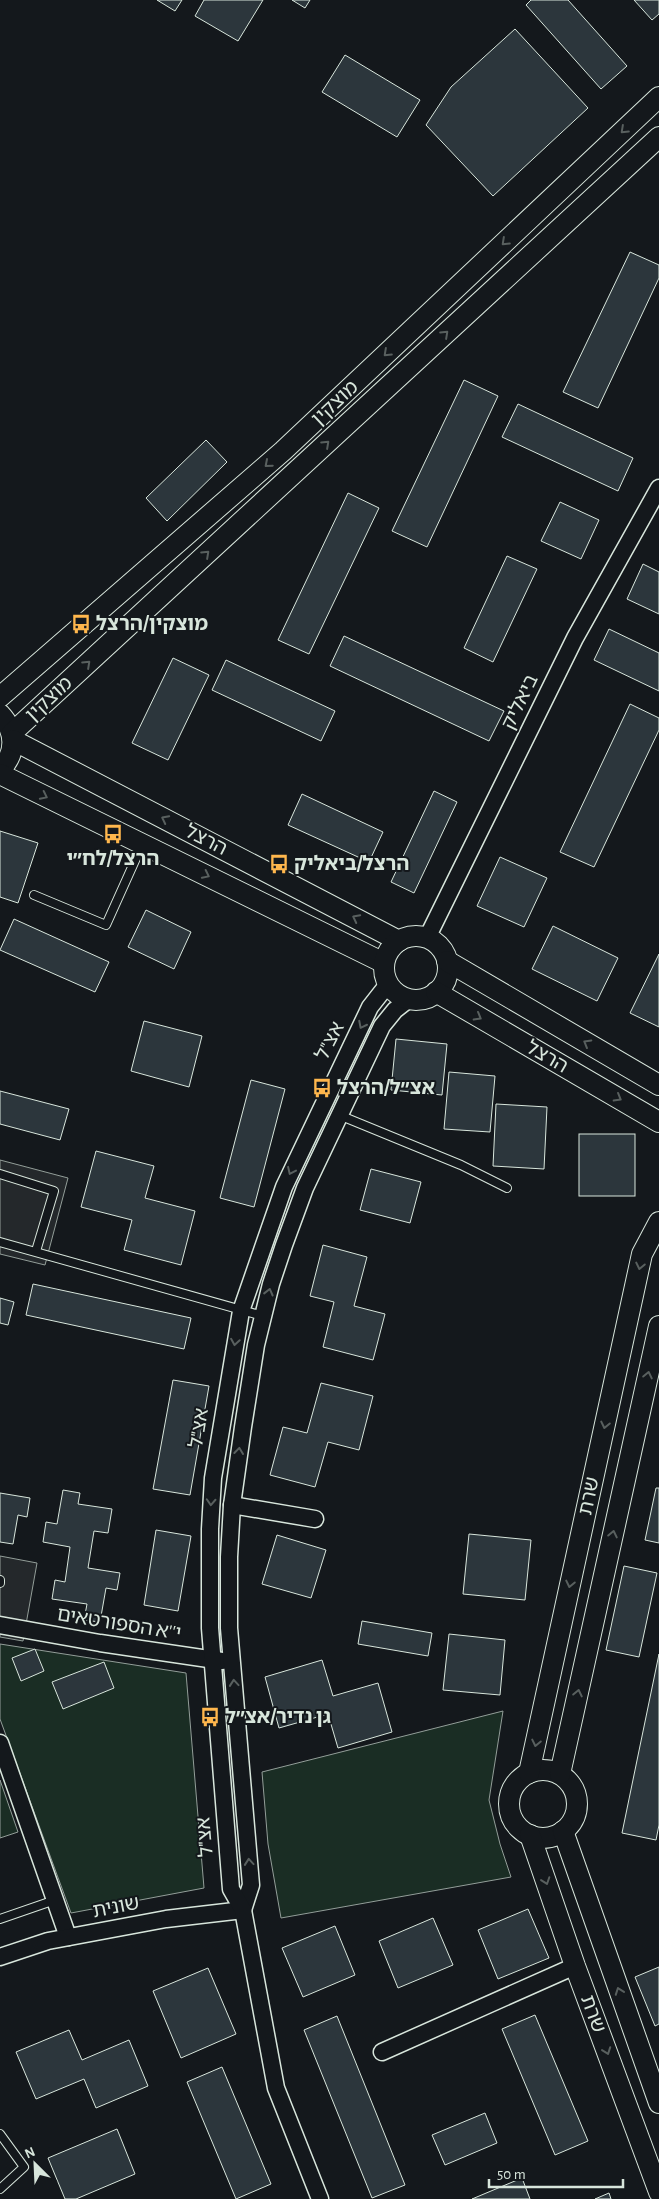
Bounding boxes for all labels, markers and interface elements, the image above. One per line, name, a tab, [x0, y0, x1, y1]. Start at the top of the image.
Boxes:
one-way arrow	[620, 124, 629, 133]
one-way arrow	[502, 236, 511, 245]
one-way arrow	[440, 331, 449, 340]
one-way arrow	[384, 347, 393, 356]
street label: מוצקין	[308, 377, 362, 429]
one-way arrow	[320, 441, 329, 450]
one-way arrow	[265, 458, 274, 467]
one-way arrow	[201, 551, 210, 560]
bus stop icon: מוצקין/הרצל	[70, 613, 92, 635]
place label: מוצקין/הרצל	[96, 614, 208, 634]
one-way arrow	[81, 661, 90, 670]
street label: ביאליק	[498, 671, 542, 733]
street label: מוצקין	[22, 673, 76, 725]
one-way arrow	[39, 789, 48, 800]
one-way arrow	[162, 815, 171, 825]
street label: הרצל	[182, 821, 230, 859]
bus stop icon: הרצל/לח״י	[102, 823, 124, 845]
place label: הרצל/לח״י	[66, 849, 160, 869]
bus stop icon: הרצל/ביאליק	[268, 853, 290, 875]
place label: הרצל/ביאליק	[294, 854, 409, 874]
one-way arrow	[200, 869, 209, 879]
one-way arrow	[352, 914, 361, 924]
one-way arrow	[472, 1010, 481, 1020]
street label: אצ"ל	[312, 1019, 348, 1063]
one-way arrow	[358, 1019, 368, 1028]
street label: הרצל	[523, 1037, 571, 1077]
one-way arrow	[583, 1039, 592, 1049]
bus stop icon: אצ״ל/הרצל	[311, 1077, 333, 1099]
place label: אצ״ל/הרצל	[337, 1078, 435, 1098]
one-way arrow	[613, 1092, 622, 1102]
one-way arrow	[287, 1166, 298, 1175]
one-way arrow	[635, 1262, 645, 1271]
one-way arrow	[263, 1287, 274, 1296]
one-way arrow	[231, 1337, 241, 1346]
one-way arrow	[642, 1371, 653, 1380]
street label: אצ"ל	[186, 1407, 212, 1449]
one-way arrow	[600, 1421, 611, 1430]
one-way arrow	[234, 1447, 244, 1456]
street label: שרת	[575, 1475, 603, 1517]
one-way arrow	[206, 1499, 217, 1507]
one-way arrow	[607, 1529, 618, 1538]
one-way arrow	[565, 1579, 576, 1588]
street label: י''א הספורטאים	[56, 1604, 182, 1644]
one-way arrow	[229, 1679, 240, 1687]
one-way arrow	[573, 1688, 583, 1697]
bus stop icon: גן נדיר/אצ״ל	[199, 1706, 221, 1728]
place label: גן נדיר/אצ״ל	[225, 1707, 331, 1727]
one-way arrow	[531, 1738, 541, 1747]
street label: אצ"ל	[193, 1816, 217, 1858]
one-way arrow	[244, 1858, 255, 1866]
one-way arrow	[540, 1876, 550, 1885]
street label: שונית	[91, 1893, 141, 1921]
one-way arrow	[615, 1988, 625, 1996]
street label: שרת	[577, 1993, 609, 2035]
one-way arrow	[601, 2046, 611, 2054]
north arrow	[10, 2139, 60, 2189]
text: N	[23, 2145, 37, 2161]
scale bar	[489, 2156, 623, 2188]
text: 50 m	[497, 2167, 526, 2182]

